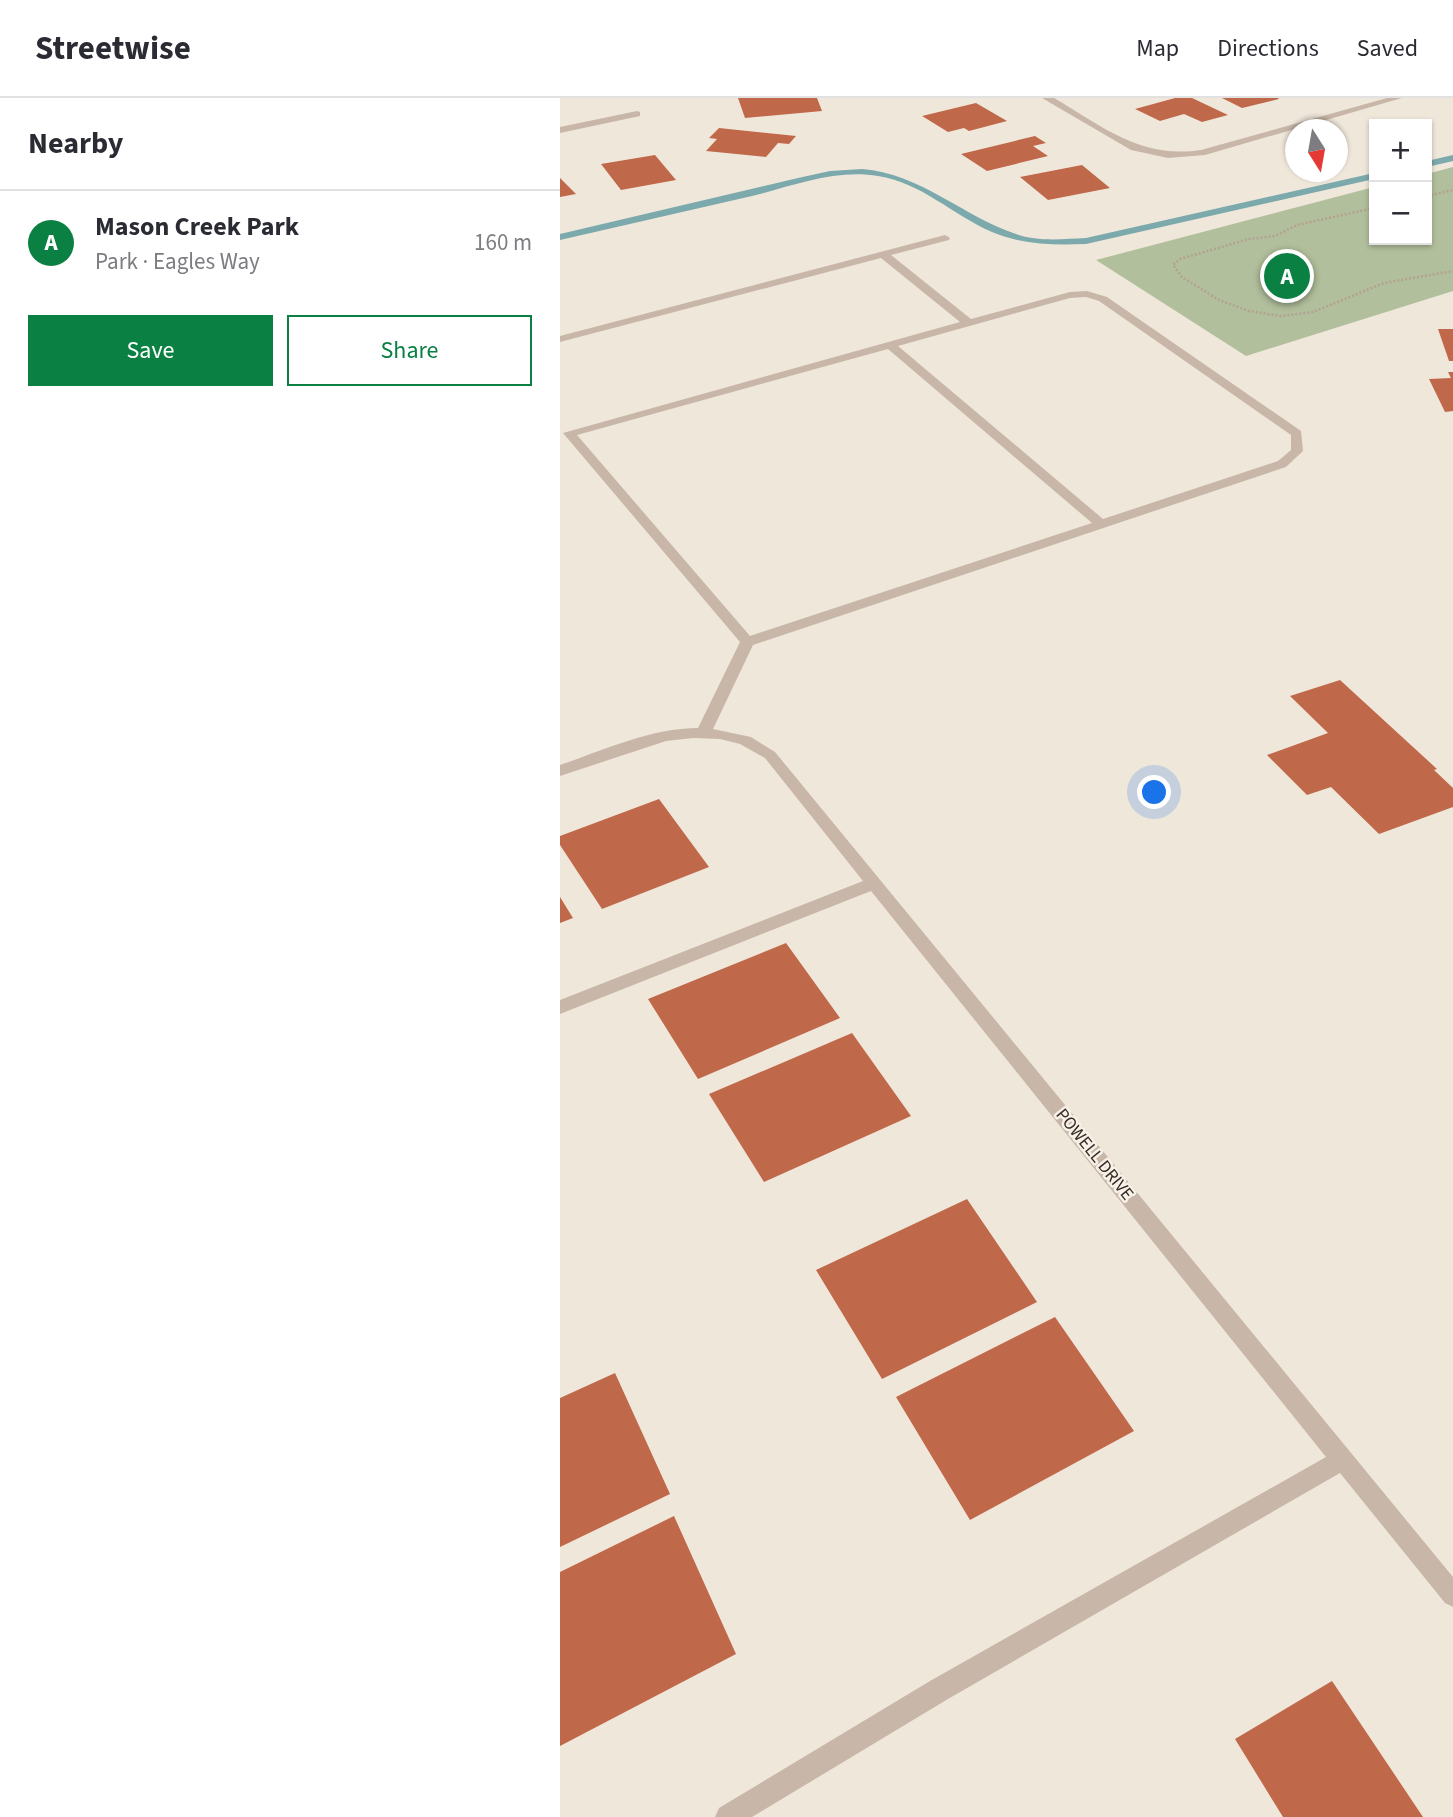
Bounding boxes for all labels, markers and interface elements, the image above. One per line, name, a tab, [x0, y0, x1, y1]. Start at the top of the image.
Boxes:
text: Streetwise	[35, 25, 191, 72]
text: Map	[1136, 31, 1179, 66]
text: Directions	[1217, 31, 1319, 66]
text: Saved	[1357, 31, 1418, 66]
north arrow	[1285, 119, 1348, 182]
map controls	[1369, 119, 1432, 245]
button: +	[1369, 119, 1432, 182]
text: Nearby	[28, 122, 123, 165]
button: −	[1369, 182, 1432, 245]
text: Mason Creek Park	[95, 208, 299, 245]
text: A	[44, 226, 58, 259]
text: 160 m	[474, 226, 532, 259]
text: Park · Eagles Way	[95, 245, 260, 278]
pin: A	[1264, 250, 1310, 302]
button: Save	[28, 315, 273, 386]
button: Share	[287, 315, 532, 386]
your location	[1137, 775, 1171, 809]
street label: POWELL DRIVE	[1050, 1103, 1139, 1206]

